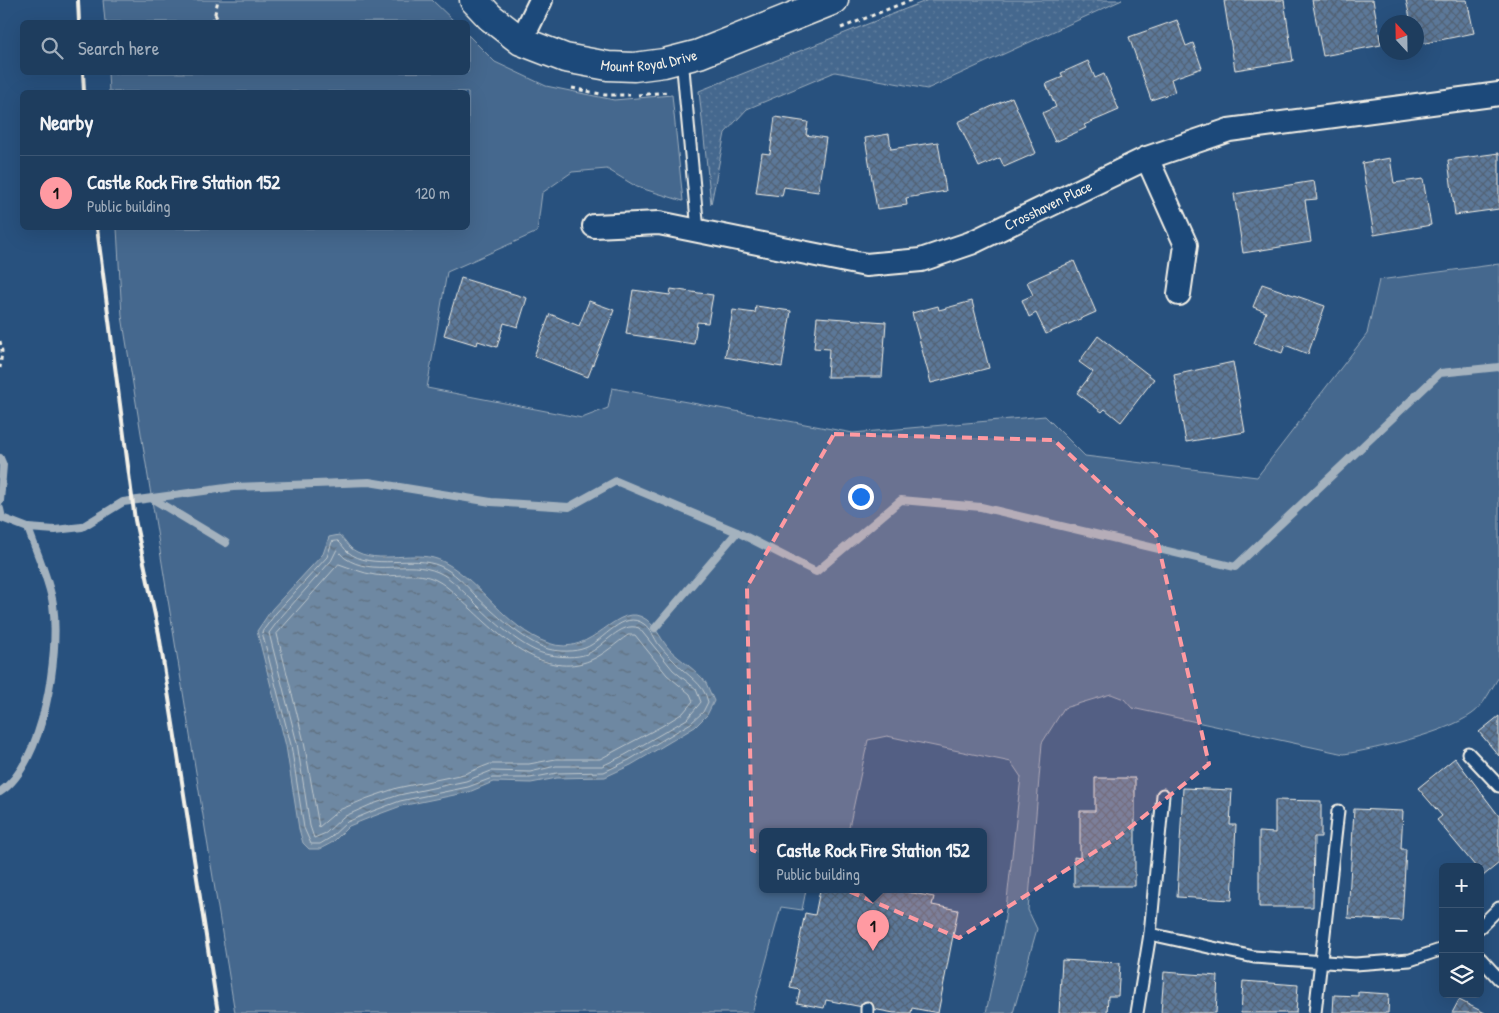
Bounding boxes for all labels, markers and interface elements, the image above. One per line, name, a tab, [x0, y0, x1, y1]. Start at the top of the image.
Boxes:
north arrow	[1379, 15, 1424, 60]
search box	[20, 20, 470, 75]
icon: search	[38, 34, 66, 62]
text: Search here	[78, 35, 159, 61]
street label: Mount Royal Drive	[599, 44, 699, 77]
text: Nearby	[40, 108, 93, 137]
text: Castle Rock Fire Station 152	[87, 169, 280, 195]
street label: Crosshaven Place	[1001, 175, 1095, 235]
text: 1	[53, 182, 59, 204]
text: 120 m	[415, 182, 450, 204]
text: Public building	[87, 195, 170, 217]
your location	[848, 484, 874, 510]
popup	[759, 828, 987, 893]
text: Castle Rock Fire Station 152	[776, 837, 970, 863]
text: Public building	[776, 863, 860, 885]
map controls	[1439, 863, 1484, 998]
button: +	[1439, 863, 1484, 908]
button: −	[1439, 908, 1484, 953]
pin: 1	[857, 910, 889, 951]
button: layers	[1439, 953, 1484, 998]

